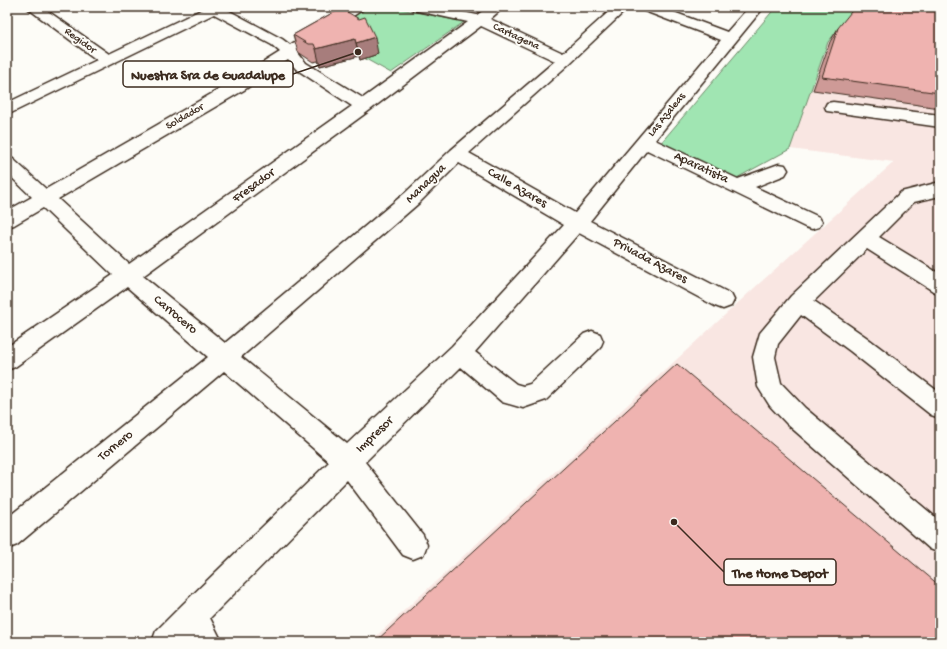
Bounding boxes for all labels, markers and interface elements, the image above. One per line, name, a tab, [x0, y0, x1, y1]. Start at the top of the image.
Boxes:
street label: Cartagena	[491, 21, 542, 53]
street label: Regidor	[62, 26, 99, 57]
callout: Nuestra Sra de Guadalupe	[123, 61, 293, 87]
text: Nuestra Sra de Guadalupe	[131, 68, 286, 85]
street label: Las Azaleas	[646, 90, 689, 139]
street label: Soldador	[164, 101, 207, 133]
street label: Aparatista	[671, 149, 731, 187]
street label: Managua	[403, 161, 450, 207]
street label: Fresador	[229, 165, 279, 207]
street label: Calle Azares	[484, 165, 551, 212]
street label: Privada Azares	[609, 235, 691, 287]
street label: Carrocero	[150, 292, 200, 338]
street label: Impresor	[353, 413, 398, 456]
street label: Tornero	[95, 427, 137, 465]
callout: The Home Depot	[724, 559, 836, 585]
text: The Home Depot	[731, 566, 829, 583]

